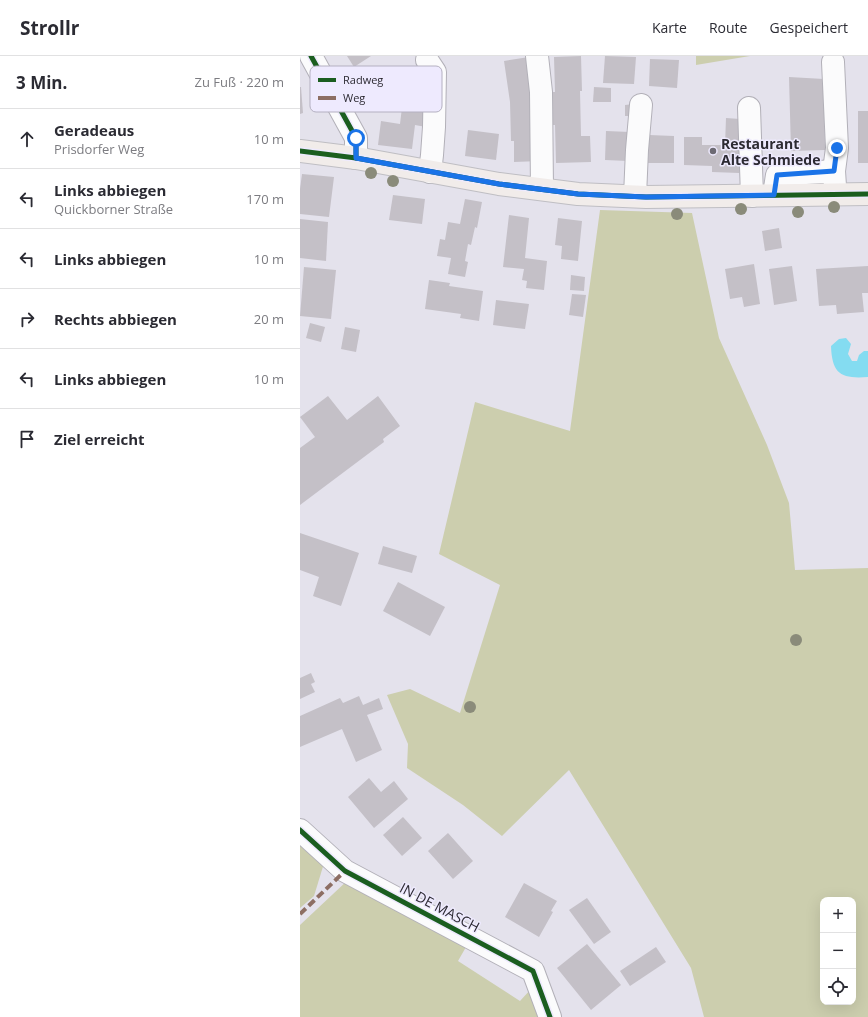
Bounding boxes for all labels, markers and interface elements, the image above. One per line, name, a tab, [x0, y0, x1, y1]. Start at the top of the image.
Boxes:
text: Strollr	[20, 15, 79, 41]
text: Karte	[652, 18, 687, 37]
text: Route	[709, 18, 747, 37]
text: Gespeichert	[769, 18, 848, 37]
legend	[310, 66, 442, 112]
text: 3 Min.	[16, 71, 67, 94]
text: Radweg	[343, 72, 383, 87]
text: Zu Fuß · 220 m	[195, 73, 284, 91]
text: Weg	[343, 90, 365, 105]
text: Geradeaus	[54, 120, 134, 140]
icon: ahead	[16, 128, 38, 150]
route start	[347, 129, 365, 147]
text: 10 m	[254, 130, 284, 148]
place label: Restaurant Alte Schmiede	[721, 134, 820, 169]
route end	[828, 139, 846, 157]
text: Prisdorfer Weg	[54, 140, 144, 158]
marker: Restaurant Alte Schmiede	[708, 146, 718, 156]
text: Links abbiegen	[54, 180, 166, 200]
icon: left	[16, 188, 38, 210]
text: 170 m	[246, 190, 284, 208]
text: Quickborner Straße	[54, 200, 173, 218]
icon: left	[16, 248, 38, 270]
text: Links abbiegen	[54, 249, 166, 269]
text: 10 m	[254, 250, 284, 268]
icon: right	[16, 308, 38, 330]
text: Rechts abbiegen	[54, 309, 177, 329]
text: 20 m	[254, 310, 284, 328]
icon: left	[16, 368, 38, 390]
text: Links abbiegen	[54, 369, 166, 389]
text: 10 m	[254, 370, 284, 388]
icon: arrive	[16, 428, 38, 450]
text: Ziel erreicht	[54, 429, 145, 449]
street label: IN DE MASCH	[397, 878, 483, 936]
map controls	[820, 897, 856, 1005]
button: +	[820, 897, 856, 933]
button: −	[820, 933, 856, 969]
button: locate	[820, 969, 856, 1005]

